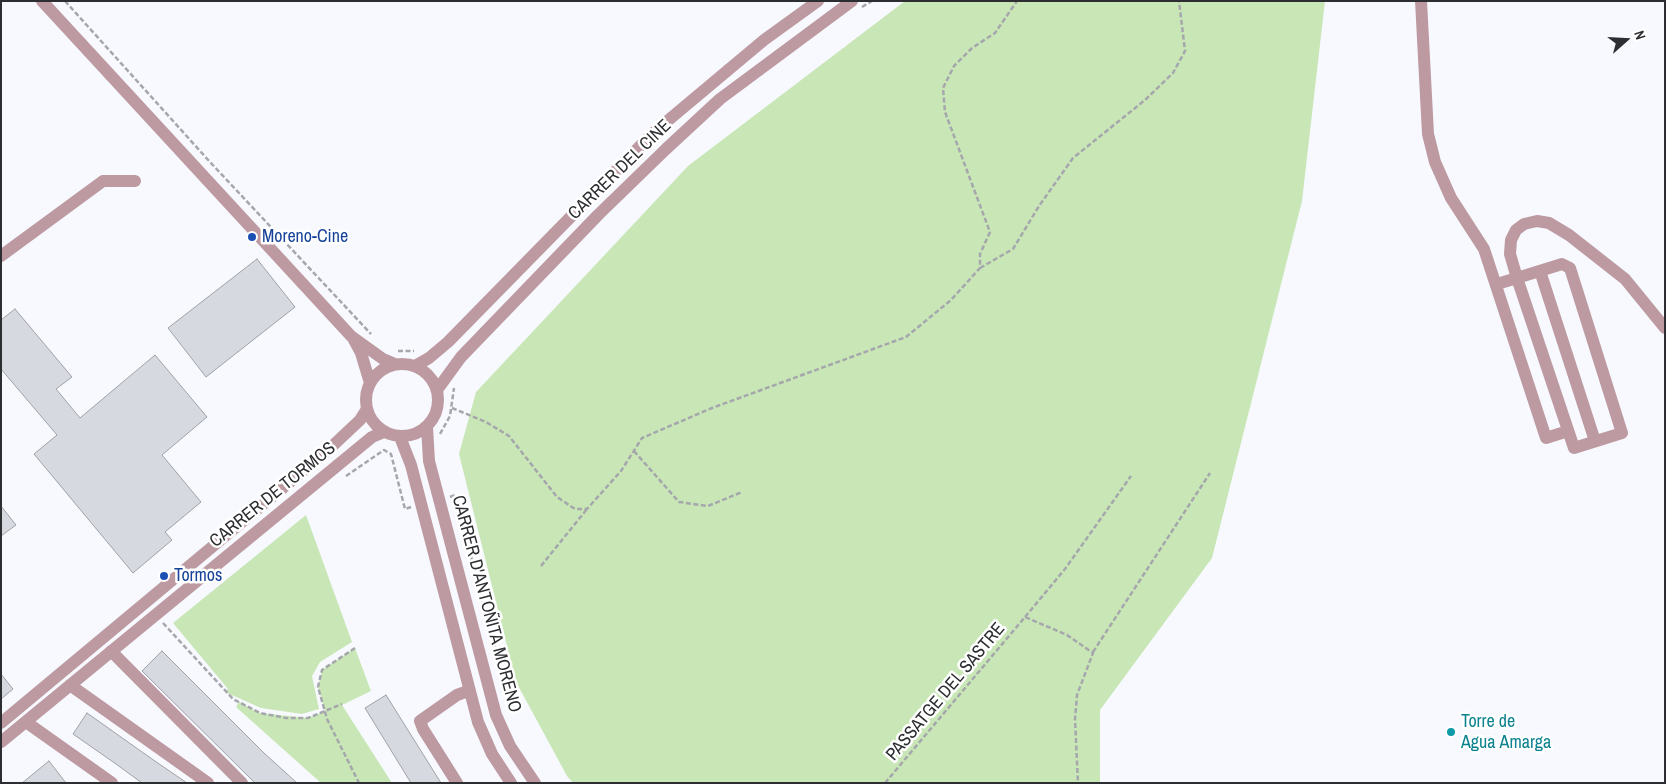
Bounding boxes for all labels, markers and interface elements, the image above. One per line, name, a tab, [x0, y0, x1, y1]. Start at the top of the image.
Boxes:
north arrow	[1601, 15, 1651, 65]
text: N	[1630, 28, 1650, 42]
street label: CARRER DEL CINE	[564, 116, 676, 224]
place label: Moreno-Cine	[262, 226, 348, 248]
marker: Moreno-Cine	[246, 231, 258, 243]
street label: CARRER DE TORMOS	[206, 438, 340, 552]
street label: CARRER D'ANTOÑITA MORENO	[447, 493, 525, 715]
place label: Tormos	[174, 565, 222, 587]
marker: Tormos	[158, 570, 170, 582]
street label: PASSATGE DEL SASTRE	[882, 619, 1010, 765]
place label: Torre de Agua Amarga	[1461, 711, 1551, 754]
marker: Torre de Agua Amarga	[1445, 726, 1457, 738]

